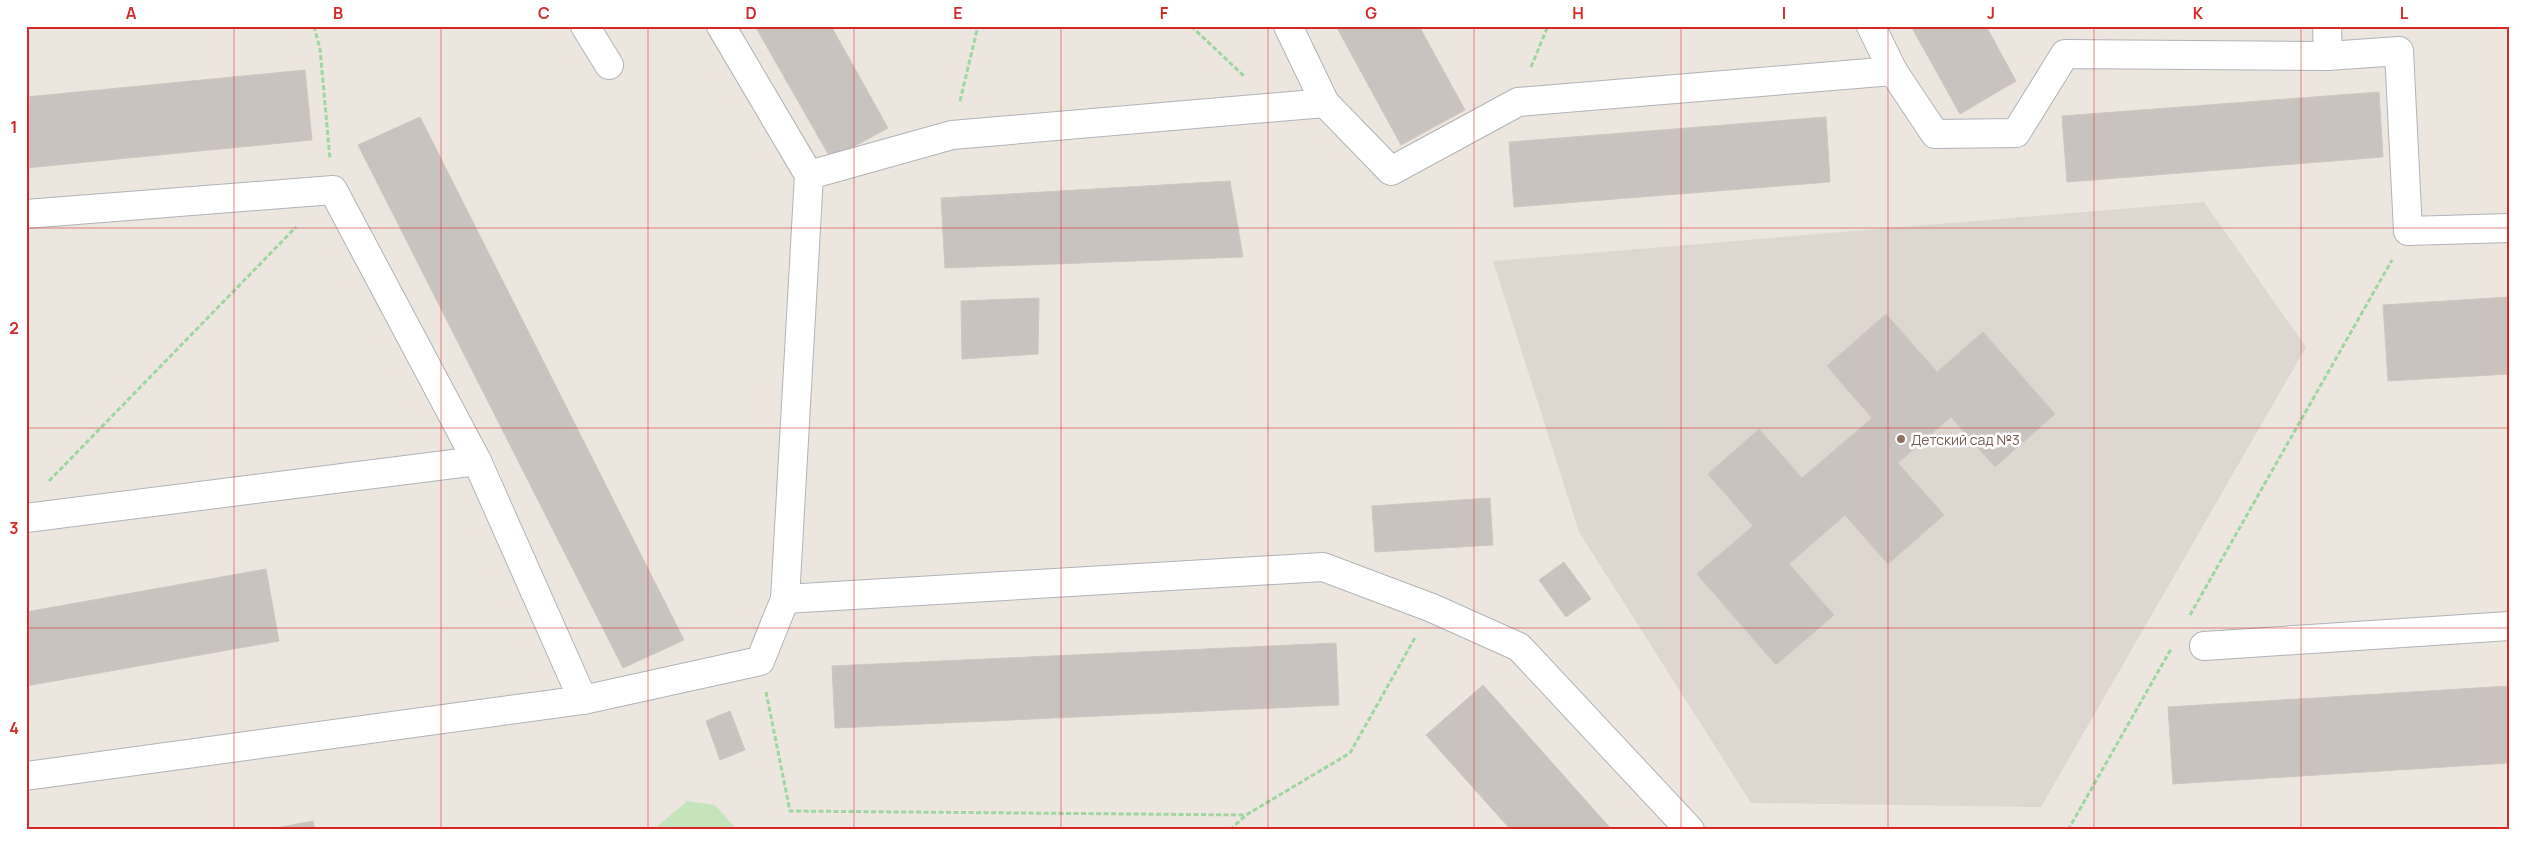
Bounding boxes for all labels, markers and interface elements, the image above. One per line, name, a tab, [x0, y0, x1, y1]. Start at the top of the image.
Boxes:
text: A	[126, 2, 137, 24]
text: B	[333, 2, 343, 24]
text: C	[538, 2, 550, 24]
text: D	[745, 2, 757, 24]
text: E	[953, 2, 963, 24]
text: F	[1160, 2, 1169, 24]
text: G	[1365, 2, 1377, 24]
text: H	[1572, 2, 1584, 24]
text: I	[1782, 2, 1786, 24]
text: J	[1987, 2, 1995, 24]
text: K	[2193, 2, 2204, 24]
text: L	[2400, 2, 2409, 24]
text: 1	[10, 116, 18, 138]
text: 2	[9, 317, 19, 339]
place label: Детский сад №3	[1911, 430, 2020, 449]
marker: Детский сад №3	[1895, 433, 1907, 445]
text: 3	[9, 517, 19, 539]
text: 4	[9, 717, 19, 739]

